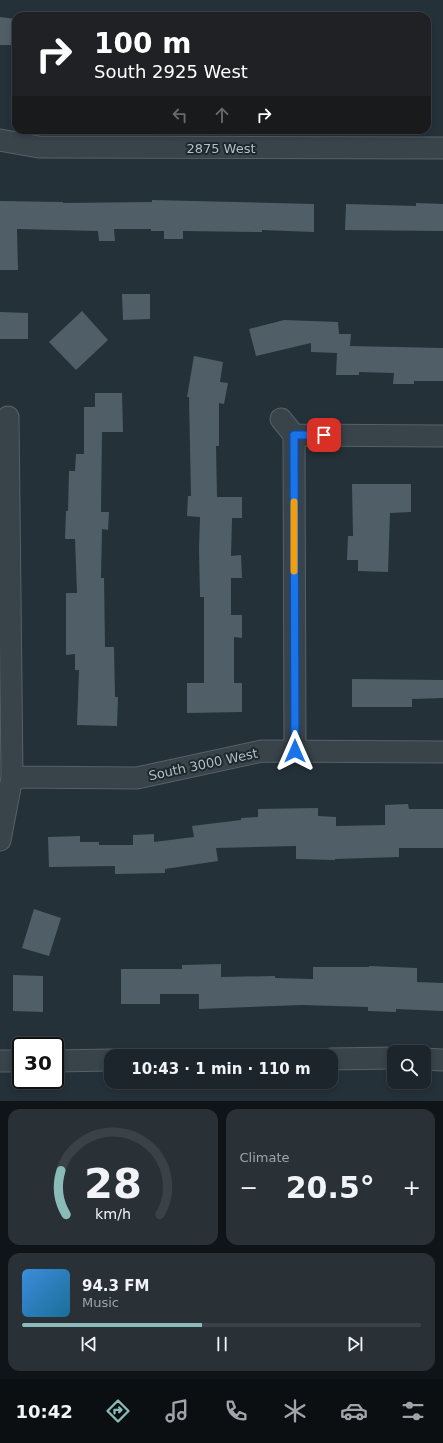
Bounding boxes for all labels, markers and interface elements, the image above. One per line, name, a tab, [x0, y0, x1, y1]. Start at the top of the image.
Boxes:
text: 100 m	[94, 27, 191, 60]
icon: right	[28, 28, 80, 80]
text: South 2925 West	[94, 61, 248, 82]
icon: left	[169, 104, 191, 126]
icon: ahead	[211, 104, 233, 126]
icon: right	[253, 104, 275, 126]
street label: 2875 West	[186, 141, 256, 156]
pin	[307, 418, 341, 452]
icon: arrive	[313, 424, 335, 446]
position arrow	[274, 730, 316, 772]
street label: South 3000 West	[147, 746, 259, 783]
speed limit sign: 30	[12, 1037, 64, 1089]
map controls	[387, 1045, 431, 1089]
button: search	[387, 1045, 431, 1089]
text: 10:43 · 1 min · 110 m	[131, 1060, 311, 1078]
text: Climate	[240, 1150, 290, 1165]
text: 28	[84, 1159, 142, 1208]
text: 20.5°	[286, 1170, 375, 1205]
text: −	[240, 1175, 258, 1200]
text: +	[403, 1175, 421, 1200]
text: km/h	[95, 1206, 131, 1222]
text: 94.3 FM	[82, 1277, 149, 1295]
text: Music	[82, 1295, 119, 1310]
icon: previous	[78, 1333, 100, 1355]
icon: pause	[211, 1333, 233, 1355]
icon: next	[344, 1333, 366, 1355]
icon: directions	[104, 1397, 132, 1425]
icon: music	[163, 1397, 191, 1425]
icon: phone	[222, 1397, 250, 1425]
icon: climate	[281, 1397, 309, 1425]
icon: car	[340, 1397, 368, 1425]
icon: filters	[399, 1397, 427, 1425]
text: 10:42	[16, 1401, 73, 1422]

